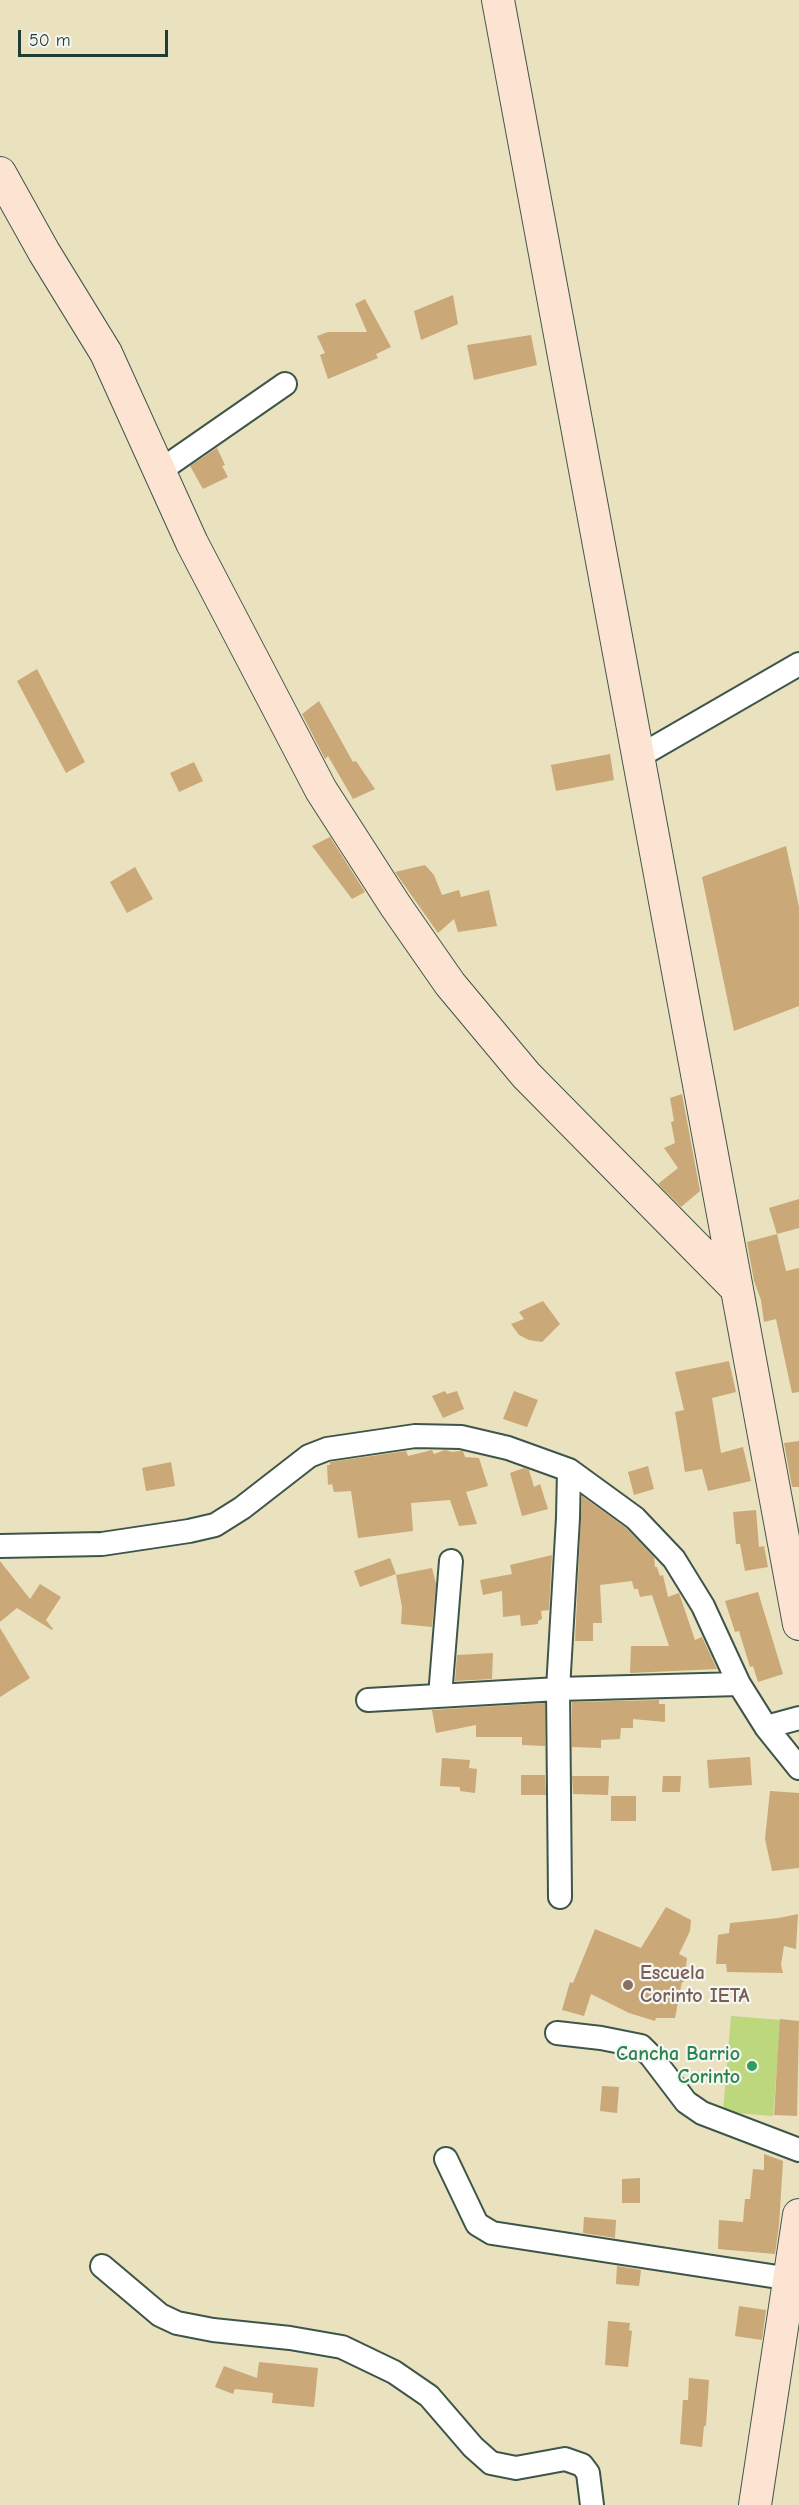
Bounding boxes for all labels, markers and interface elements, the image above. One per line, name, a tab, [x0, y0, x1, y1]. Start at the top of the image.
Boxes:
scale bar	[21, 18, 171, 56]
text: 50 m	[29, 30, 71, 51]
place label: Escuela Corinto IETA	[640, 1961, 749, 2008]
marker: Escuela Corinto IETA	[621, 1978, 635, 1992]
place label: Cancha Barrio Corinto	[616, 2042, 740, 2089]
marker: Cancha Barrio Corinto	[745, 2059, 759, 2073]

